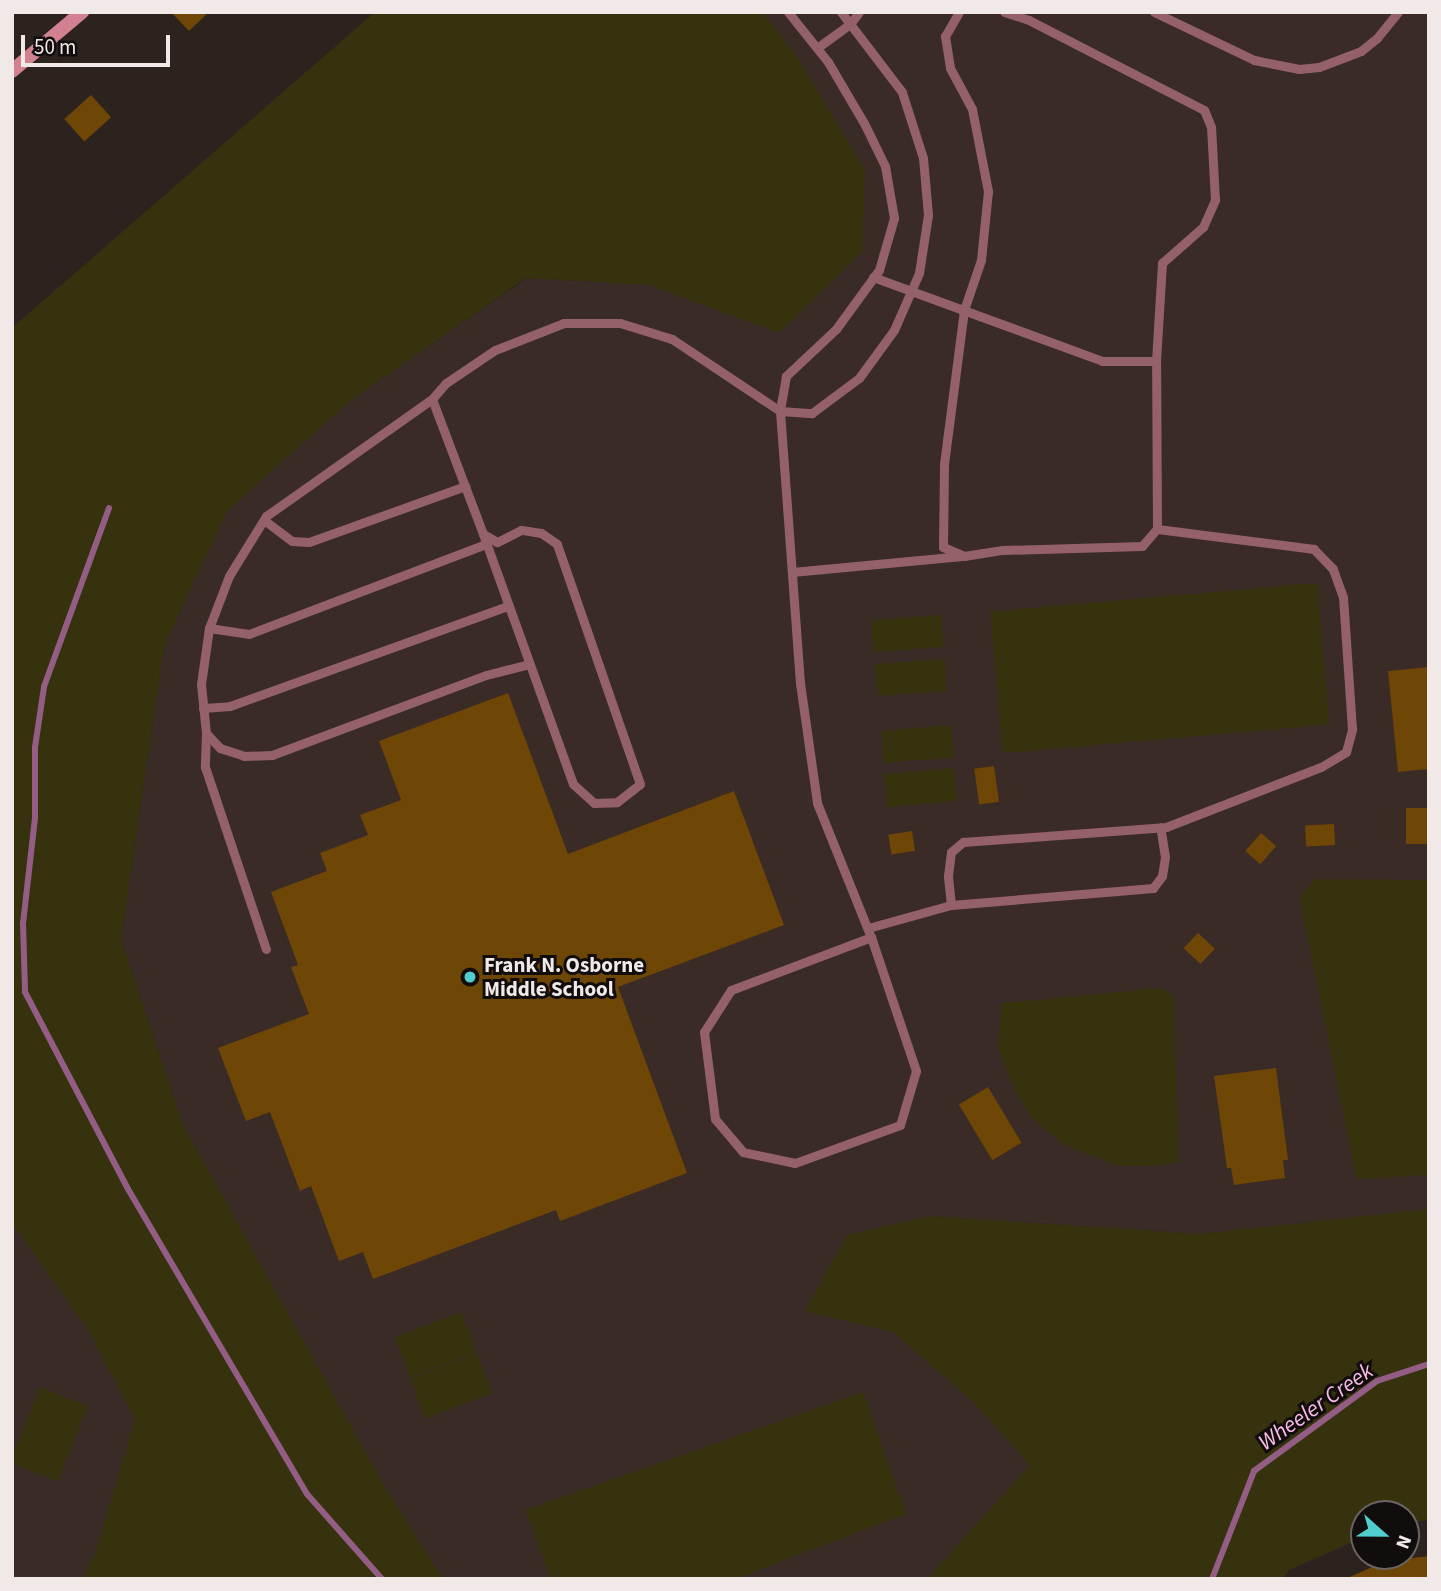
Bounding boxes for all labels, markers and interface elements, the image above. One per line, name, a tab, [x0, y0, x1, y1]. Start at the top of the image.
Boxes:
scale bar	[24, 21, 173, 65]
text: 50 m	[34, 32, 76, 62]
place label: Frank N. Osborne Middle School	[484, 952, 644, 1002]
marker: Frank N. Osborne Middle School	[462, 969, 478, 985]
water label: Wheeler Creek	[1253, 1357, 1379, 1457]
north arrow	[1350, 1500, 1420, 1570]
text: N	[1388, 1531, 1418, 1553]

